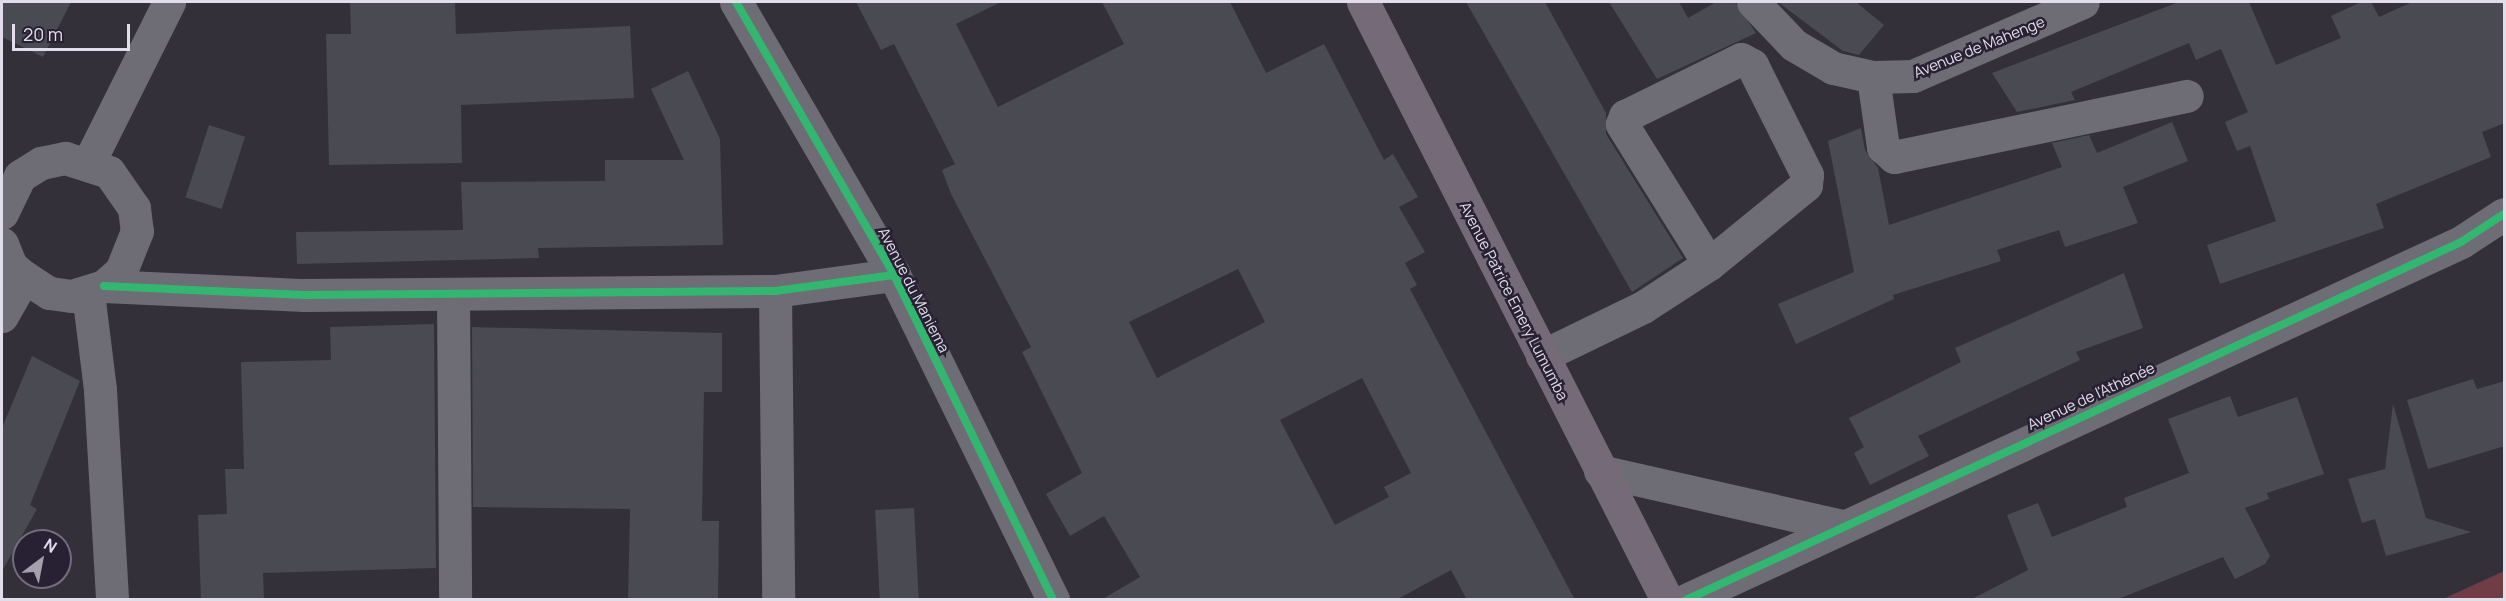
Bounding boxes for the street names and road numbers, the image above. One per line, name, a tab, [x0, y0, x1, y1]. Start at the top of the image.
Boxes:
street label: Avenue de Mahenge	[1911, 12, 2047, 82]
street label: Avenue Patrice Emery Lumumba	[1456, 199, 1572, 403]
street label: Avenue du Maniema	[875, 224, 953, 356]
street label: Avenue de l'Athénée	[2024, 359, 2158, 433]

